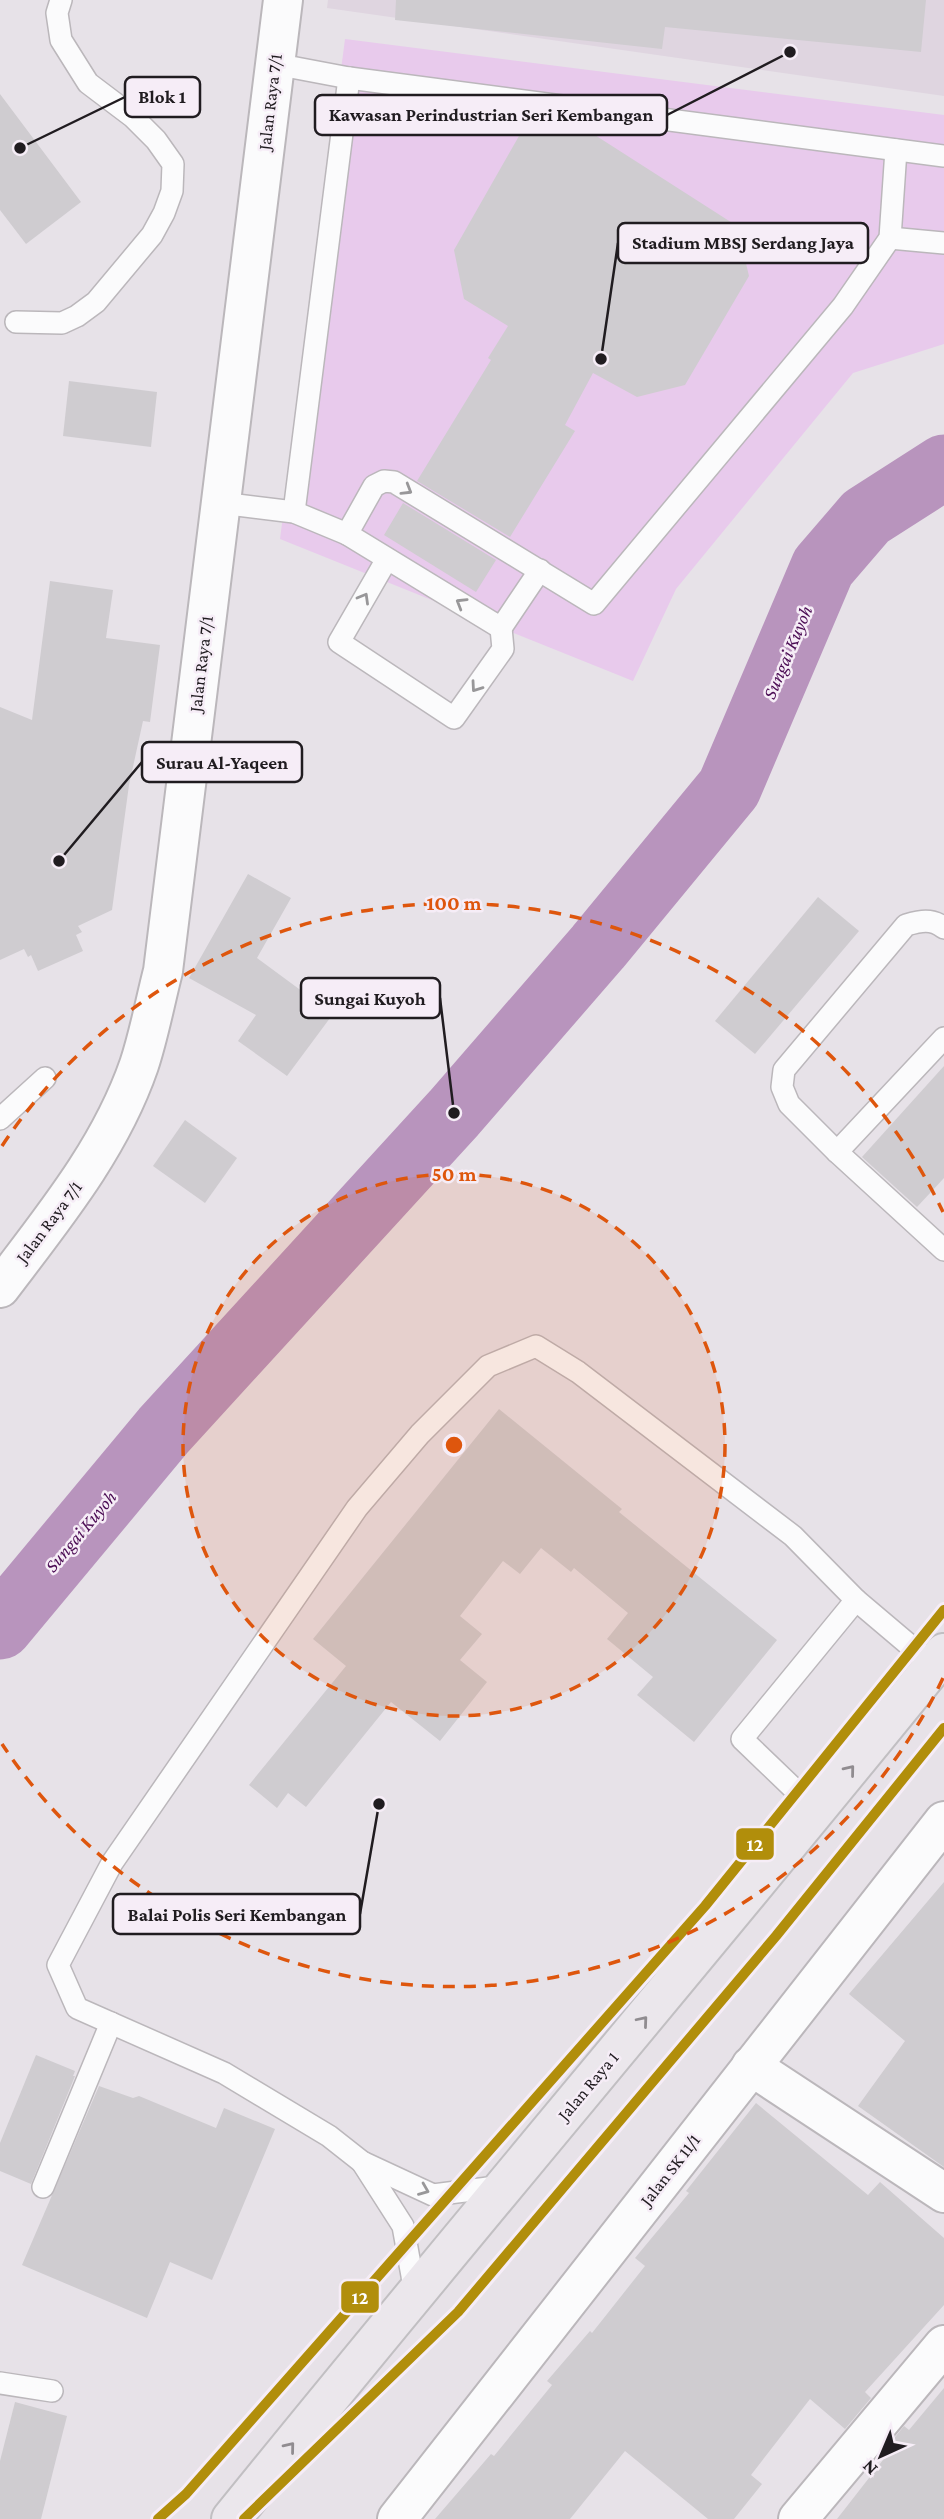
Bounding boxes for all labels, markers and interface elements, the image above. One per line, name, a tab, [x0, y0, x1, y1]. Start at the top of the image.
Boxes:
street label: Jalan Raya 7/1	[254, 53, 286, 153]
callout: Blok 1	[125, 77, 200, 117]
text: Blok 1	[138, 86, 186, 107]
callout: Kawasan Perindustrian Seri Kembangan	[315, 95, 667, 135]
text: Kawasan Perindustrian Seri Kembangan	[329, 104, 653, 125]
callout: Stadium MBSJ Serdang Jaya	[618, 223, 868, 263]
text: Stadium MBSJ Serdang Jaya	[632, 232, 855, 253]
one-way arrow	[400, 481, 413, 494]
one-way arrow	[356, 593, 369, 606]
one-way arrow	[455, 599, 468, 612]
water label: Sungai Kuyoh	[758, 602, 817, 702]
street label: Jalan Raya 7/1	[185, 615, 217, 715]
one-way arrow	[472, 679, 484, 692]
callout: Surau Al-Yaqeen	[142, 742, 302, 782]
text: Surau Al-Yaqeen	[156, 752, 288, 773]
text: 100 m	[426, 891, 482, 915]
callout: Sungai Kuyoh	[301, 978, 440, 1018]
text: Sungai Kuyoh	[314, 988, 426, 1009]
text: 50 m	[432, 1162, 477, 1186]
street label: Jalan Raya 7/1	[11, 1177, 86, 1268]
centre of rings	[442, 1433, 466, 1457]
water label: Sungai Kuyoh	[40, 1487, 120, 1576]
one-way arrow	[841, 1765, 854, 1777]
line badge: 12	[735, 1827, 775, 1861]
text: 12	[747, 1834, 764, 1855]
callout: Balai Polis Seri Kembangan	[113, 1894, 360, 1934]
text: Balai Polis Seri Kembangan	[128, 1904, 347, 1925]
one-way arrow	[634, 2016, 647, 2029]
street label: Jalan Raya 1	[552, 2047, 623, 2126]
street label: Jalan SK 11/1	[635, 2130, 704, 2211]
one-way arrow	[417, 2182, 429, 2196]
line badge: 12	[340, 2280, 380, 2314]
text: 12	[352, 2287, 369, 2308]
north arrow	[846, 2421, 916, 2491]
one-way arrow	[281, 2442, 294, 2454]
text: N	[858, 2456, 881, 2480]

